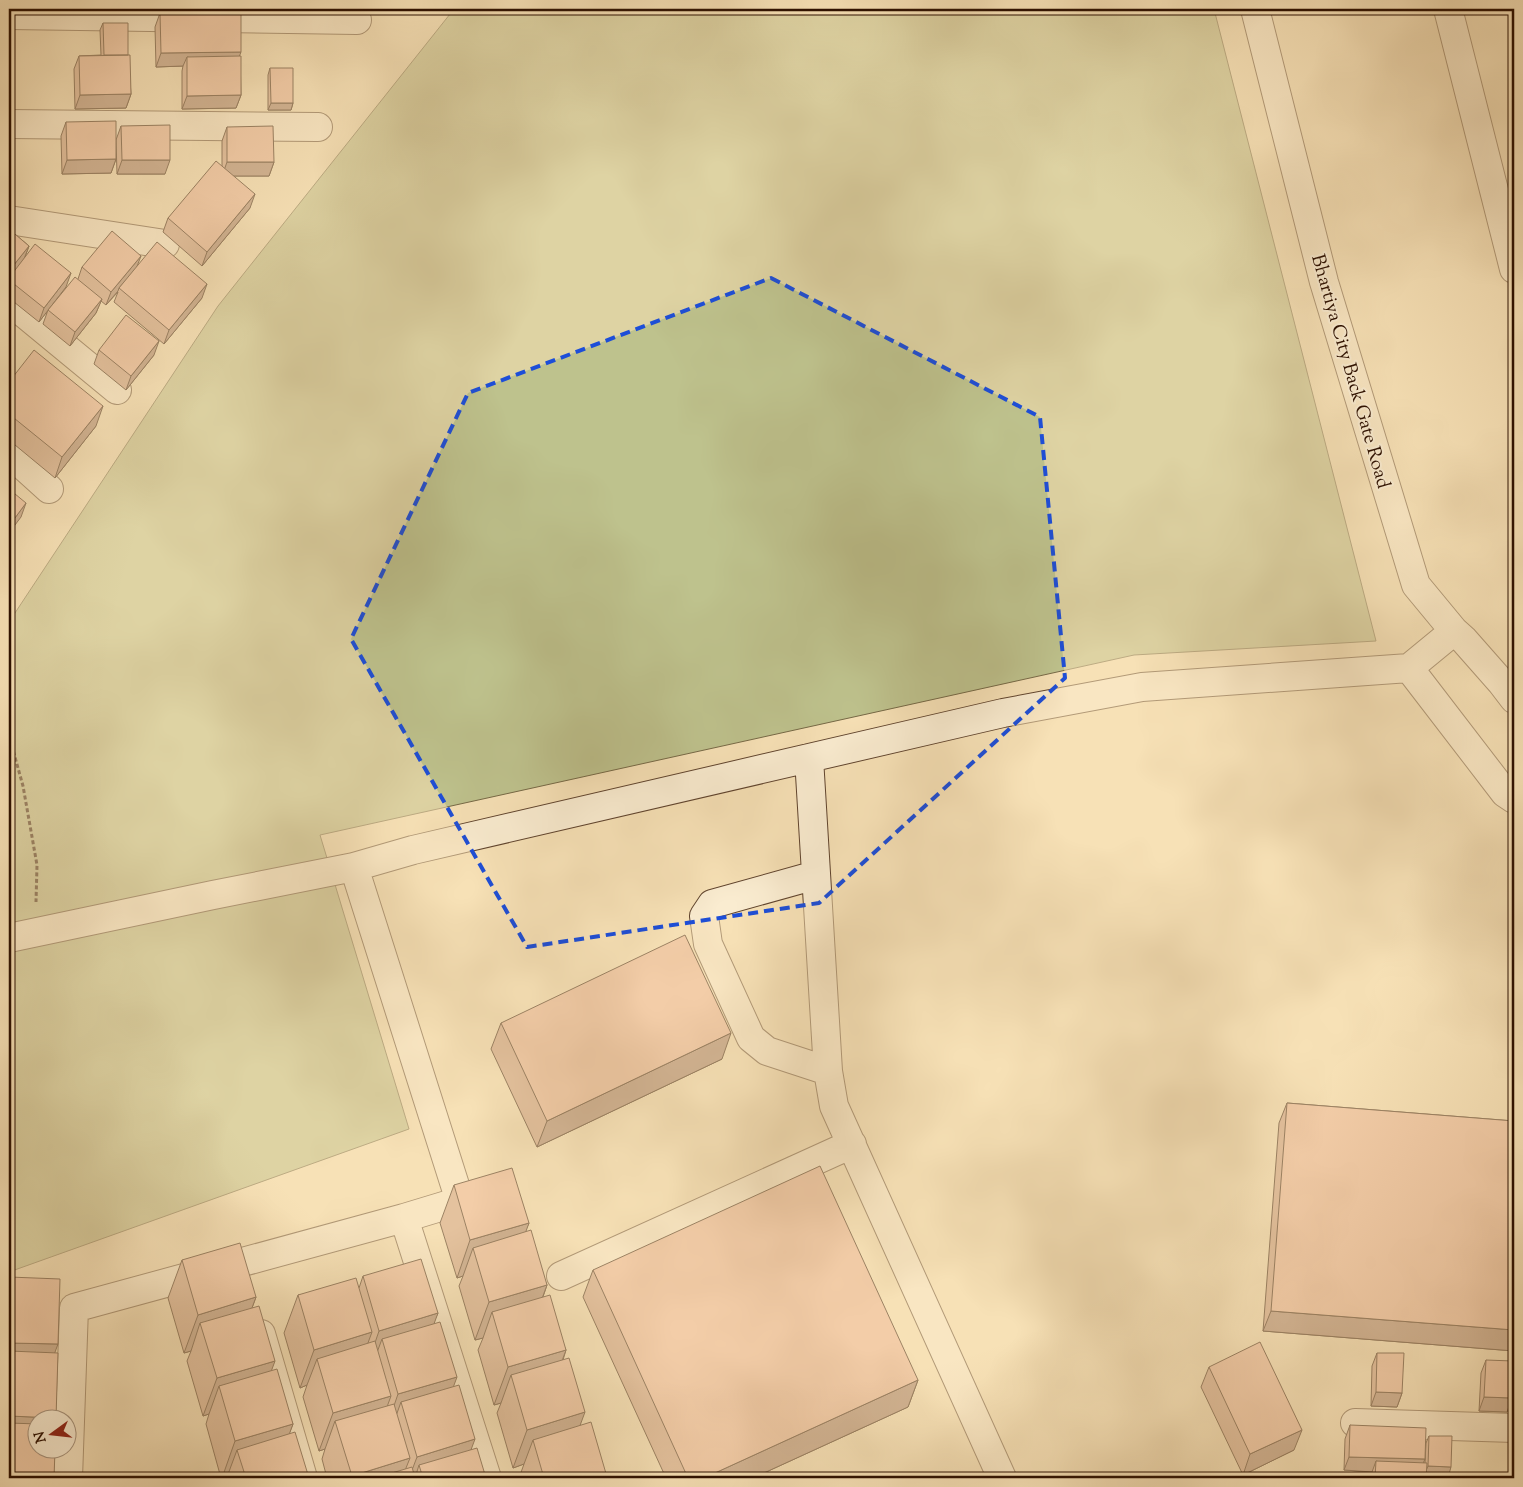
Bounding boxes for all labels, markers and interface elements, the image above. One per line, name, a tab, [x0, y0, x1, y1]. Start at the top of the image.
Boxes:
street label: Bhartiya City Back Gate Road	[1303, 251, 1396, 492]
north arrow	[28, 1410, 78, 1460]
text: N	[30, 1429, 52, 1445]

